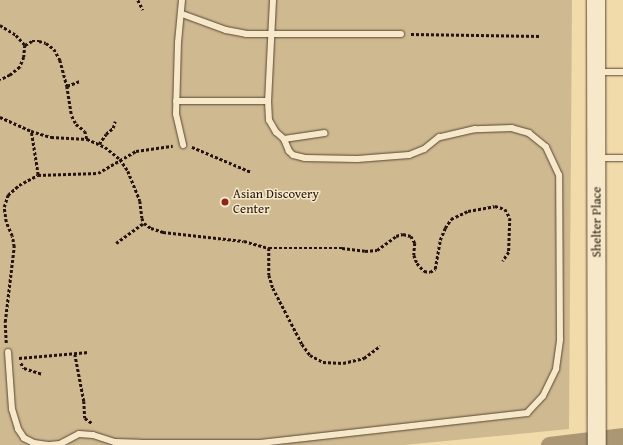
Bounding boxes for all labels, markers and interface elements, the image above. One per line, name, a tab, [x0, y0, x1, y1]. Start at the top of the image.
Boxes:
place label: Asian Discovery Center	[233, 187, 319, 218]
street label: Shelter Place	[589, 187, 605, 257]
marker: Asian Discovery Center	[220, 197, 230, 207]

